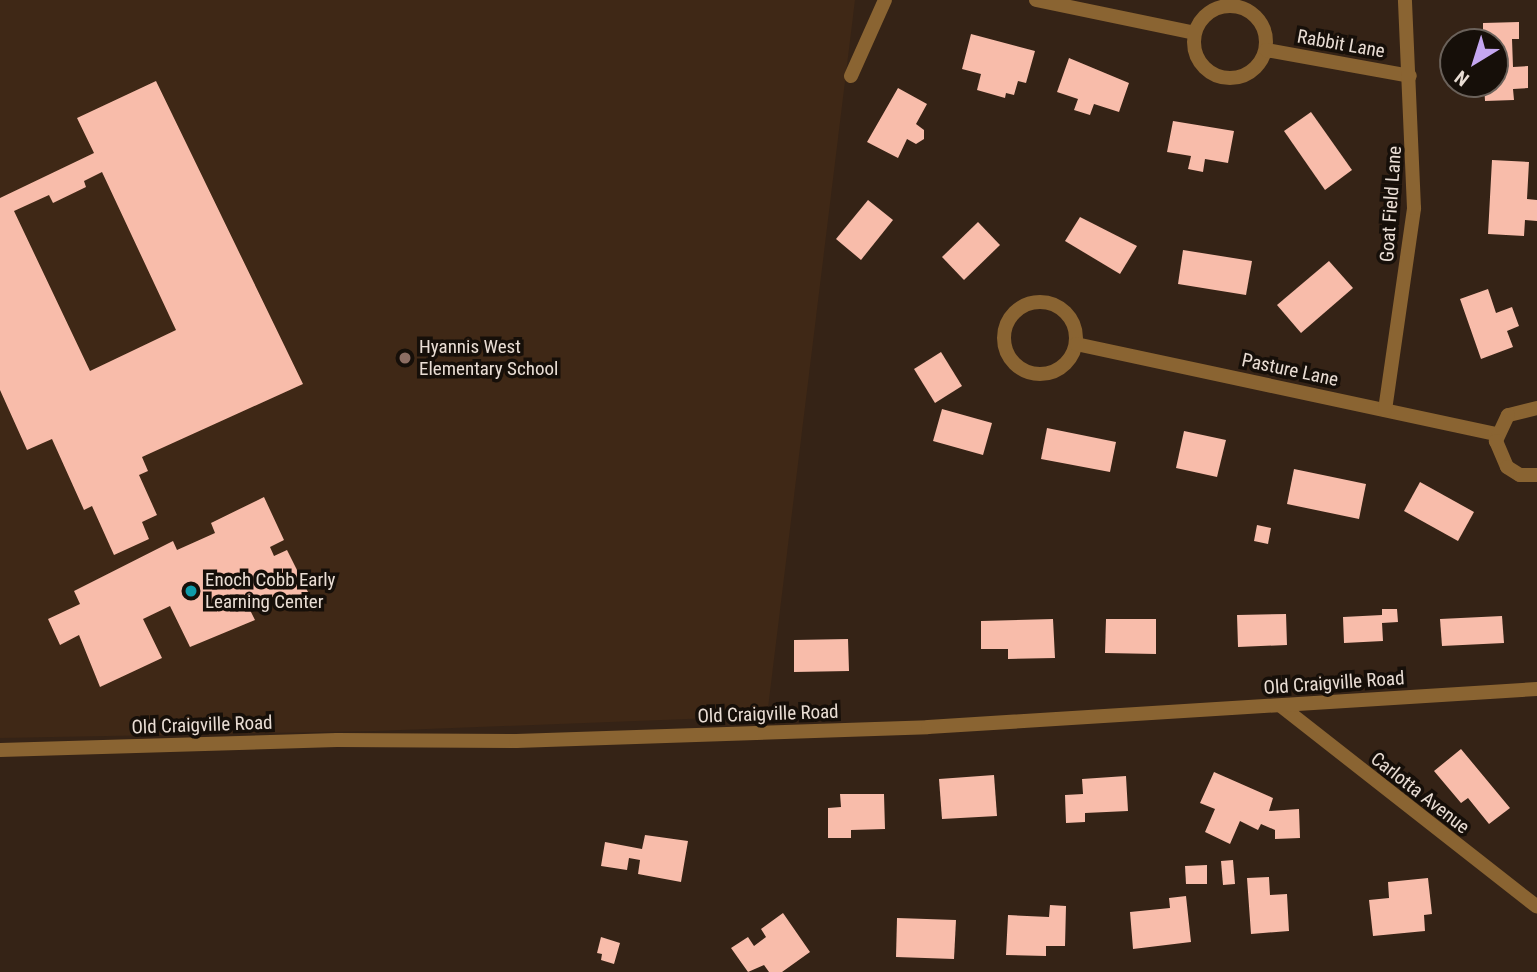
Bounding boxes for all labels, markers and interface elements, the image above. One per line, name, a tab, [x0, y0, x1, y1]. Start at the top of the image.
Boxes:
street label: Rabbit Lane	[1295, 25, 1387, 63]
north arrow	[1439, 28, 1509, 98]
text: N	[1450, 66, 1474, 91]
street label: Goat Field Lane	[1376, 145, 1406, 263]
place label: Hyannis West Elementary School	[419, 336, 558, 380]
street label: Pasture Lane	[1240, 349, 1340, 391]
marker: Hyannis West Elementary School	[397, 350, 413, 366]
place label: Enoch Cobb Early Learning Center	[205, 569, 336, 613]
marker: Enoch Cobb Early Learning Center	[183, 583, 199, 599]
street label: Old Craigville Road	[1263, 667, 1405, 699]
street label: Old Craigville Road	[697, 700, 839, 728]
street label: Old Craigville Road	[131, 711, 273, 739]
street label: Carlotta Avenue	[1366, 747, 1474, 839]

